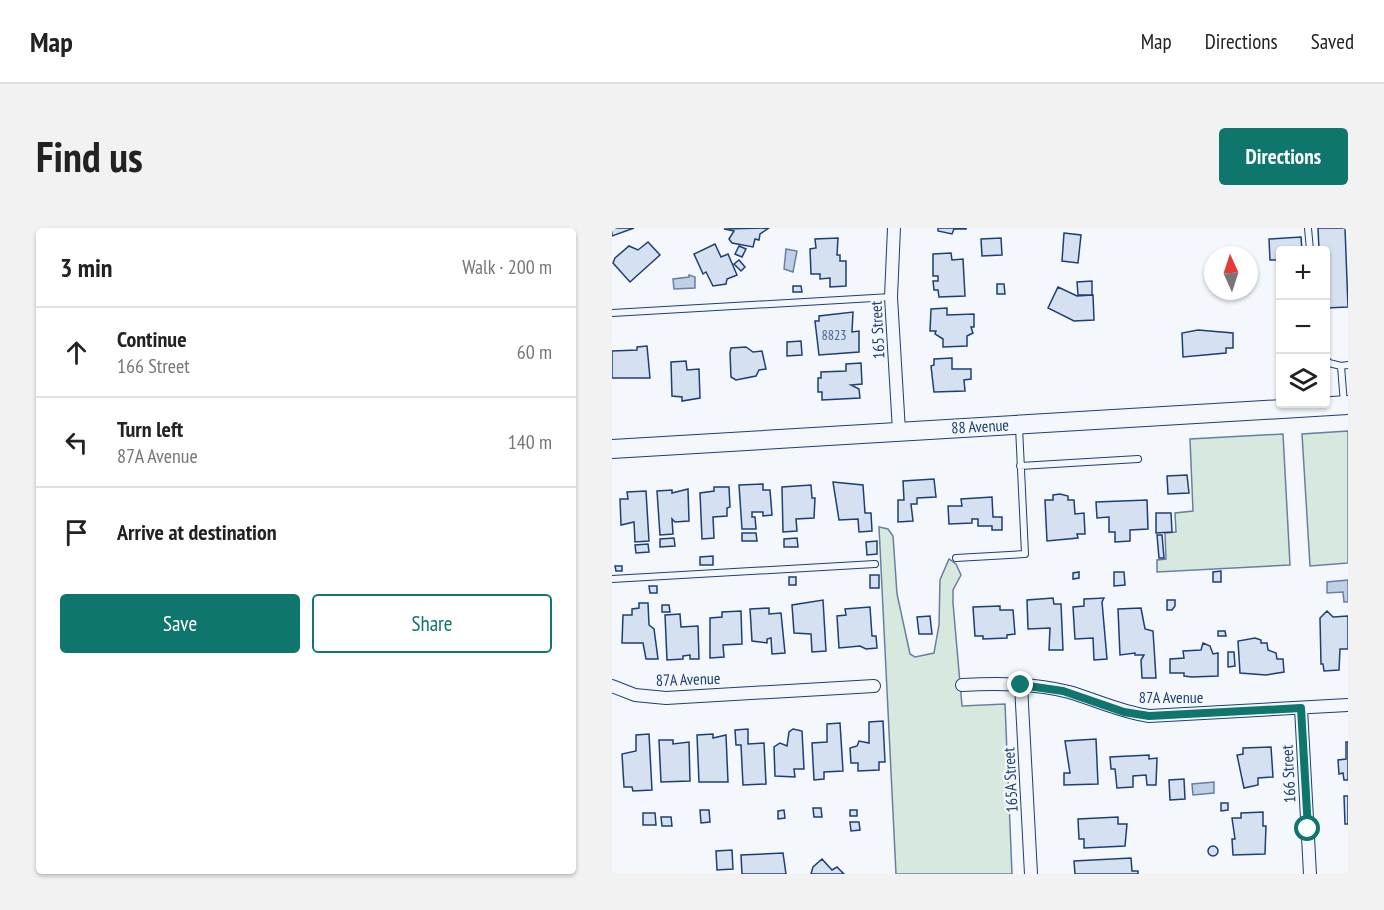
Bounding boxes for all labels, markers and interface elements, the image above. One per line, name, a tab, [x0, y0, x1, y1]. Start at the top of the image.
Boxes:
text: Map	[30, 23, 73, 60]
text: Map	[1141, 28, 1172, 55]
text: Directions	[1205, 28, 1278, 55]
text: Saved	[1311, 28, 1354, 55]
button: Directions	[1219, 128, 1348, 185]
text: Find us	[36, 129, 143, 184]
north arrow	[1204, 246, 1258, 300]
map controls	[1276, 246, 1330, 408]
button: +	[1276, 246, 1330, 300]
text: 3 min	[60, 251, 113, 284]
text: Walk · 200 m	[462, 254, 552, 280]
street label: 165 Street	[865, 300, 889, 360]
button: −	[1276, 300, 1330, 354]
text: Continue	[117, 325, 187, 353]
house number: 8823	[821, 326, 847, 344]
icon: ahead	[60, 336, 93, 369]
text: 60 m	[517, 339, 552, 365]
text: 166 Street	[117, 353, 190, 379]
button: layers	[1276, 354, 1330, 408]
text: Turn left	[117, 415, 183, 443]
street label: 88 Avenue	[951, 415, 1009, 437]
icon: left	[60, 426, 93, 459]
text: 140 m	[508, 429, 552, 455]
text: 87A Avenue	[117, 443, 198, 469]
icon: arrive	[60, 516, 93, 549]
text: Arrive at destination	[117, 518, 277, 546]
button: Save	[60, 594, 300, 653]
button: Share	[312, 594, 552, 653]
street label: 87A Avenue	[655, 668, 721, 690]
route end	[1007, 671, 1033, 697]
street label: 87A Avenue	[1139, 687, 1203, 707]
street label: 166 Street	[1276, 744, 1300, 804]
street label: 165A Street	[998, 746, 1022, 813]
route start	[1294, 815, 1320, 841]

